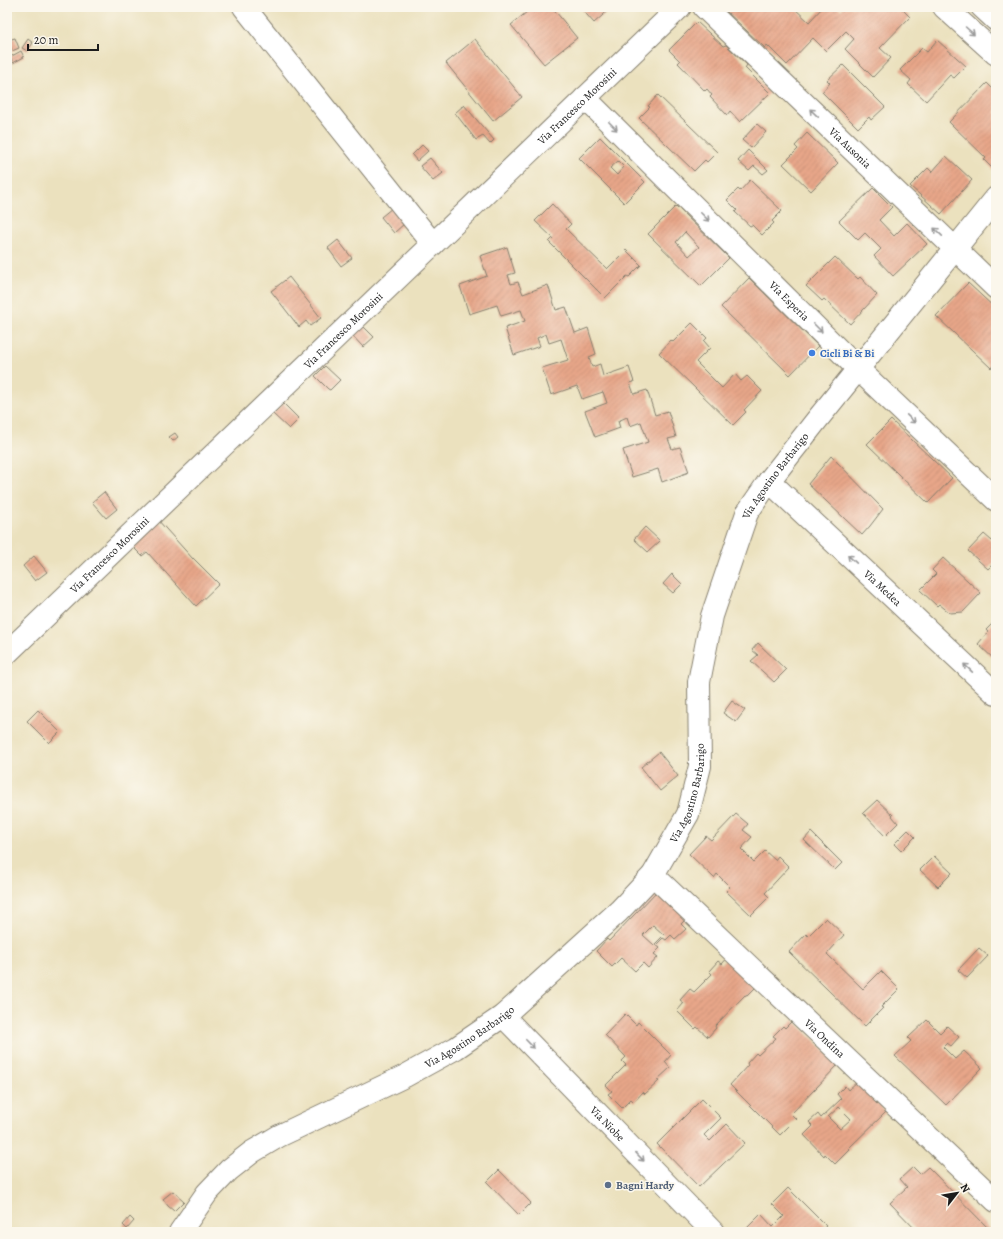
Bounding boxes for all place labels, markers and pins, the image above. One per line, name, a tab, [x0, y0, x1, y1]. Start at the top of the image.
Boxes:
place label: Cicli Bi & Bi	[820, 346, 874, 361]
marker: Cicli Bi & Bi	[807, 348, 817, 358]
place label: Bagni Hardy	[616, 1178, 675, 1193]
marker: Bagni Hardy	[603, 1180, 613, 1190]

